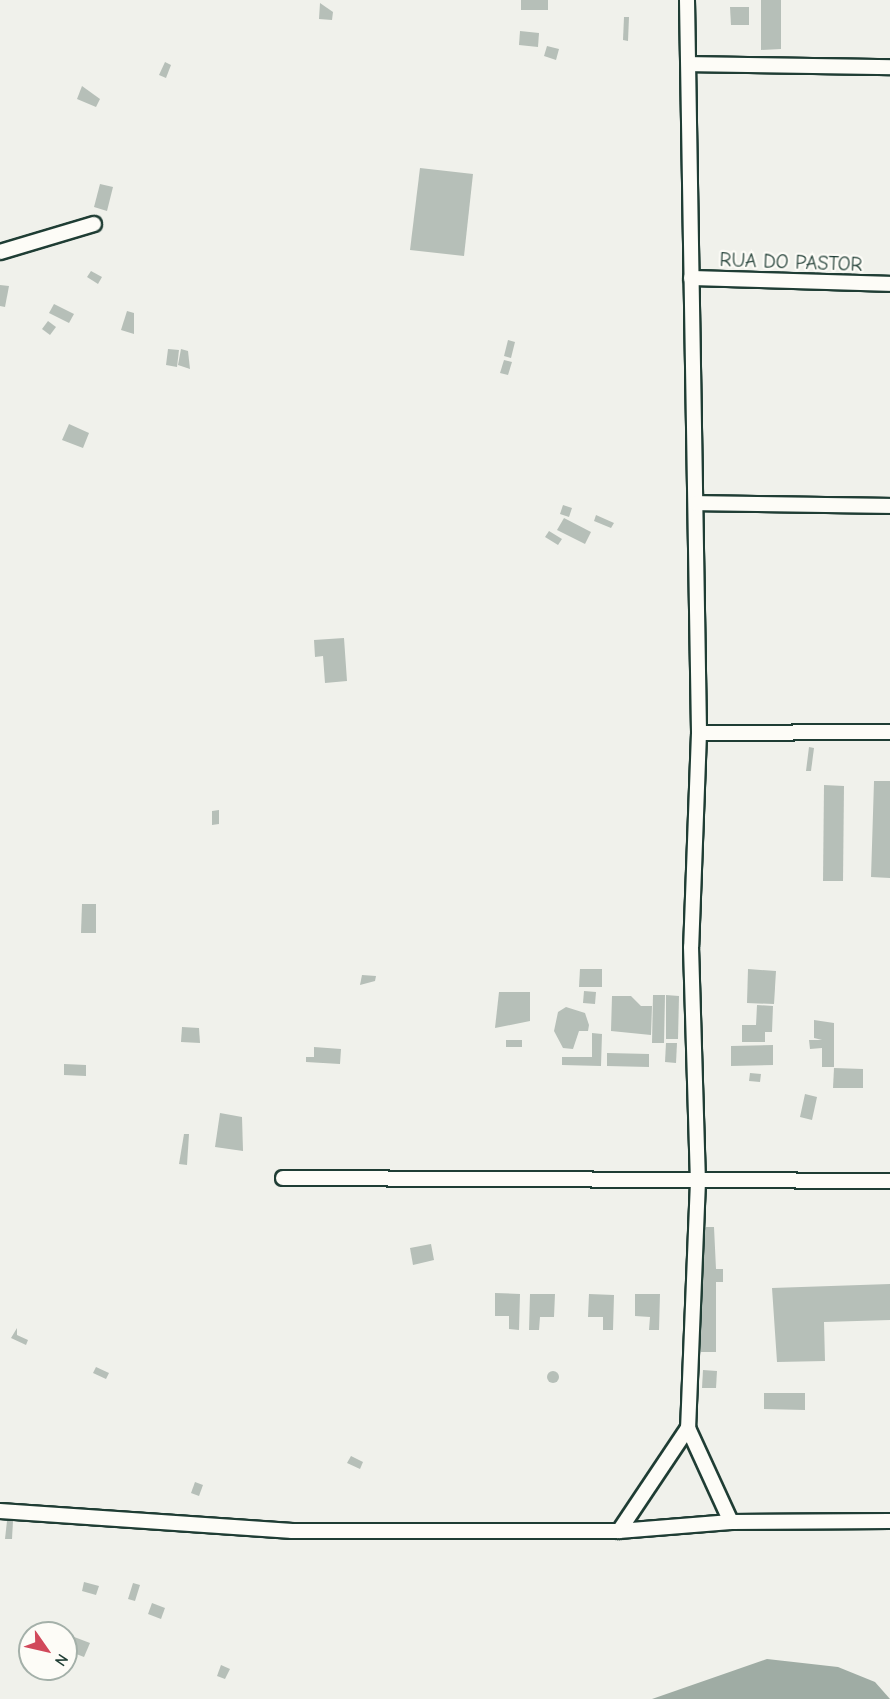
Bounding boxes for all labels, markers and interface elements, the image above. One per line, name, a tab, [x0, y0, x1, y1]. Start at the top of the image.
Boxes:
street label: RUA DO PASTOR	[719, 248, 863, 276]
north arrow	[18, 1621, 78, 1681]
text: N	[51, 1651, 72, 1669]

